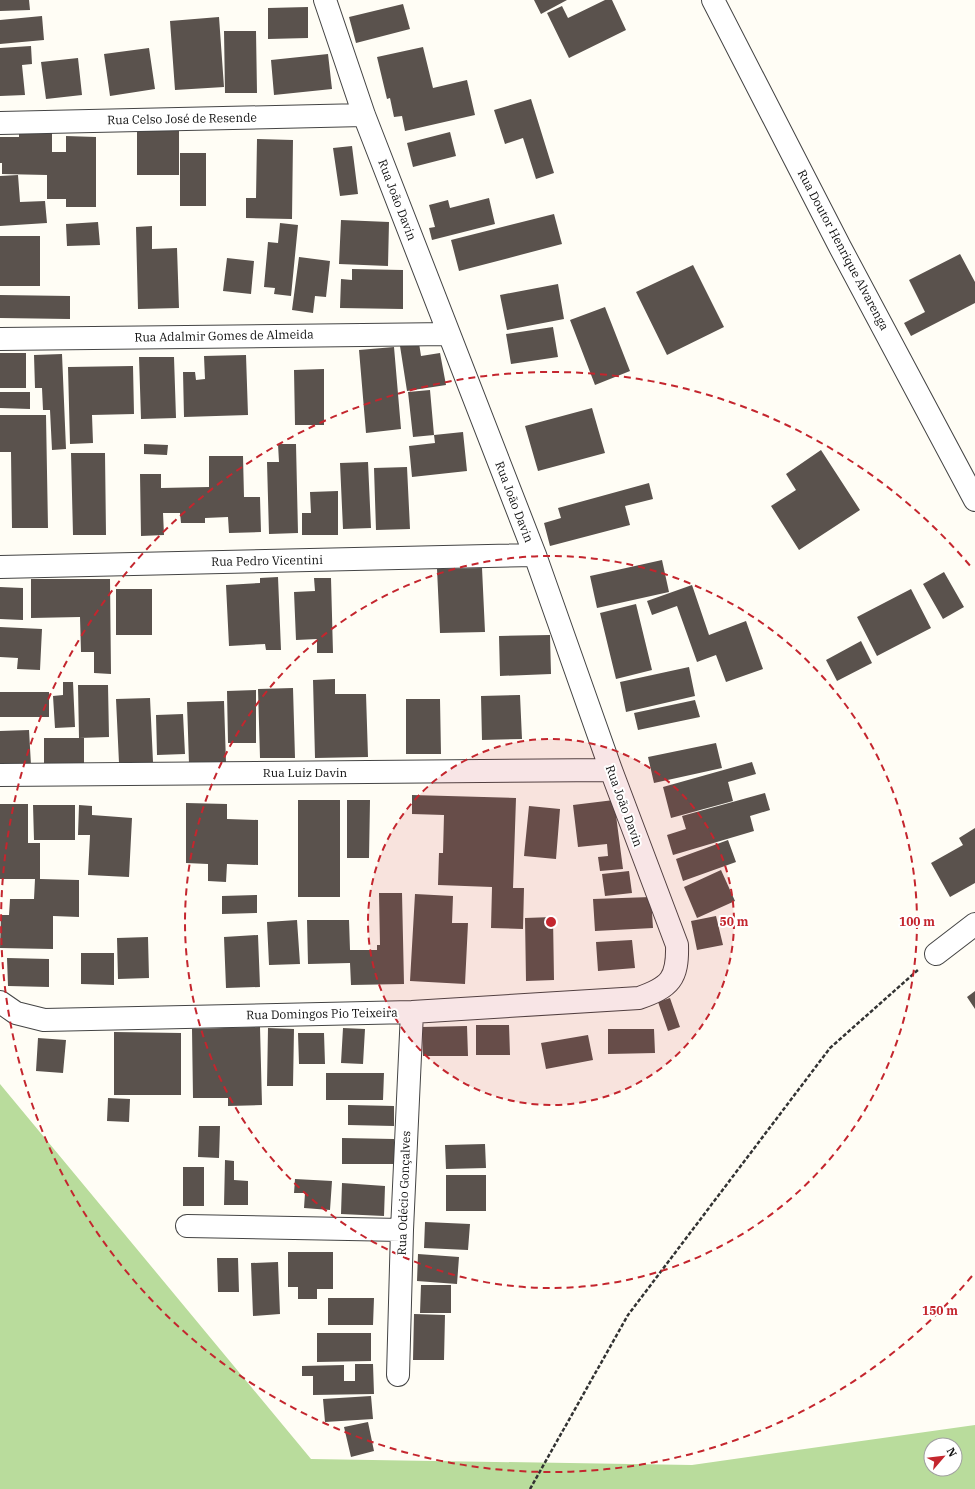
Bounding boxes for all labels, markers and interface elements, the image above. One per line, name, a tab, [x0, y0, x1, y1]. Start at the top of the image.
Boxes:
street label: Rua Celso José de Resende	[107, 110, 257, 127]
street label: Rua João Davin	[375, 157, 420, 243]
street label: Rua Doutor Henrique Alvarenga	[795, 167, 893, 333]
street label: Rua Adalmir Gomes de Almeida	[134, 326, 314, 345]
street label: Rua João Davin	[492, 459, 537, 545]
street label: Rua Pedro Vicentini	[211, 552, 323, 569]
street label: Rua João Davin	[603, 763, 646, 849]
street label: Rua Luiz Davin	[263, 765, 348, 780]
text: 50 m	[720, 914, 749, 929]
text: 100 m	[899, 914, 935, 929]
centre of rings	[544, 915, 558, 929]
street label: Rua Domingos Pio Teixeira	[246, 1005, 398, 1022]
street label: Rua Odécio Gonçalves	[394, 1130, 413, 1256]
text: 150 m	[922, 1303, 958, 1318]
north arrow	[923, 1437, 963, 1477]
text: N	[944, 1445, 960, 1460]

